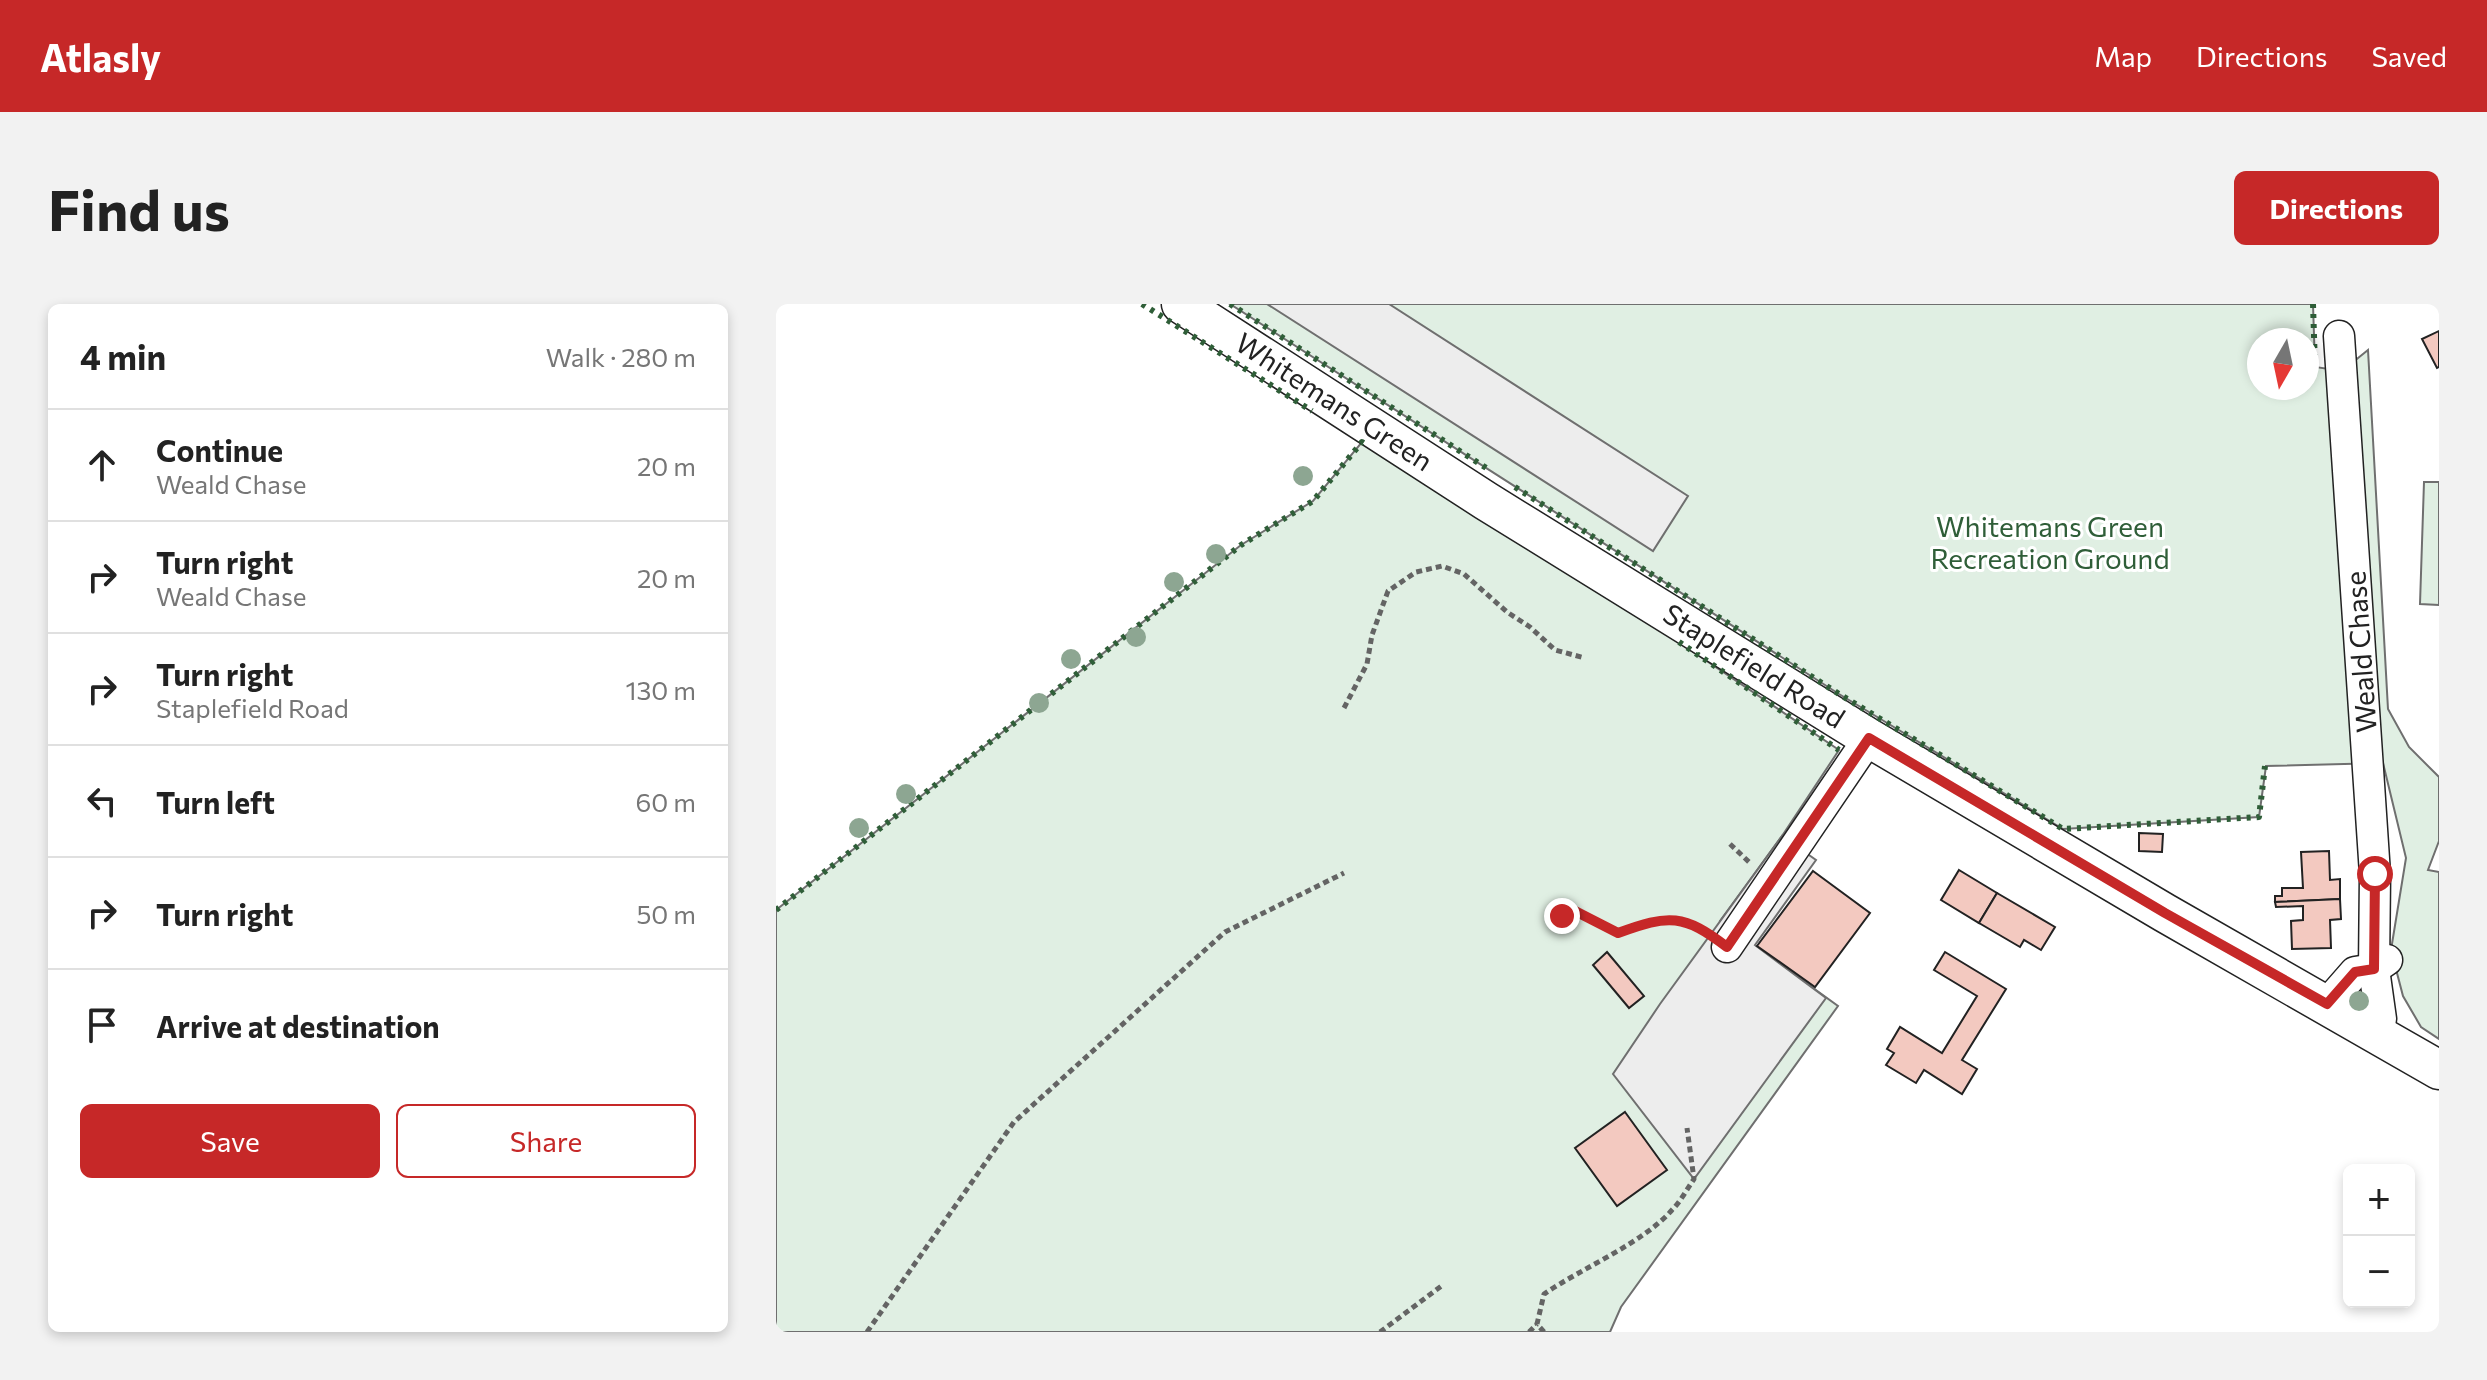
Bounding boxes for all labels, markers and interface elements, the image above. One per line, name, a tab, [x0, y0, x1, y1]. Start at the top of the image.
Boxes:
text: Atlasly	[40, 33, 161, 80]
text: Map	[2094, 39, 2152, 73]
text: Directions	[2196, 39, 2327, 73]
text: Saved	[2371, 39, 2447, 73]
button: Directions	[2234, 171, 2439, 245]
text: Find us	[48, 174, 230, 243]
street label: Whitemans Green	[1230, 325, 1439, 477]
north arrow	[2247, 328, 2319, 400]
text: 4 min	[80, 335, 166, 377]
text: Walk · 280 m	[546, 341, 696, 372]
text: Continue	[156, 431, 283, 468]
icon: ahead	[80, 443, 124, 487]
text: 20 m	[637, 450, 696, 481]
text: Weald Chase	[156, 468, 306, 499]
park label: Whitemans Green Recreation Ground	[1930, 509, 2170, 575]
text: Turn right	[156, 543, 293, 580]
icon: right	[80, 555, 124, 599]
text: 20 m	[637, 562, 696, 593]
street label: Weald Chase	[2337, 570, 2383, 734]
text: Weald Chase	[156, 580, 306, 611]
street label: Staplefield Road	[1658, 596, 1852, 735]
text: Turn right	[156, 655, 293, 692]
icon: right	[80, 667, 124, 711]
text: 130 m	[625, 674, 696, 705]
text: Staplefield Road	[156, 692, 349, 723]
icon: left	[80, 779, 124, 823]
text: Turn left	[156, 783, 275, 820]
text: 60 m	[636, 786, 696, 817]
route start	[2357, 856, 2393, 892]
icon: right	[80, 891, 124, 935]
text: Turn right	[156, 895, 293, 932]
text: 50 m	[636, 898, 696, 929]
route end	[1544, 898, 1580, 934]
icon: arrive	[80, 1003, 124, 1047]
text: Arrive at destination	[156, 1007, 440, 1044]
button: Save	[80, 1104, 380, 1178]
button: Share	[396, 1104, 696, 1178]
map controls	[2343, 1164, 2415, 1308]
button: +	[2343, 1164, 2415, 1236]
button: −	[2343, 1236, 2415, 1308]

